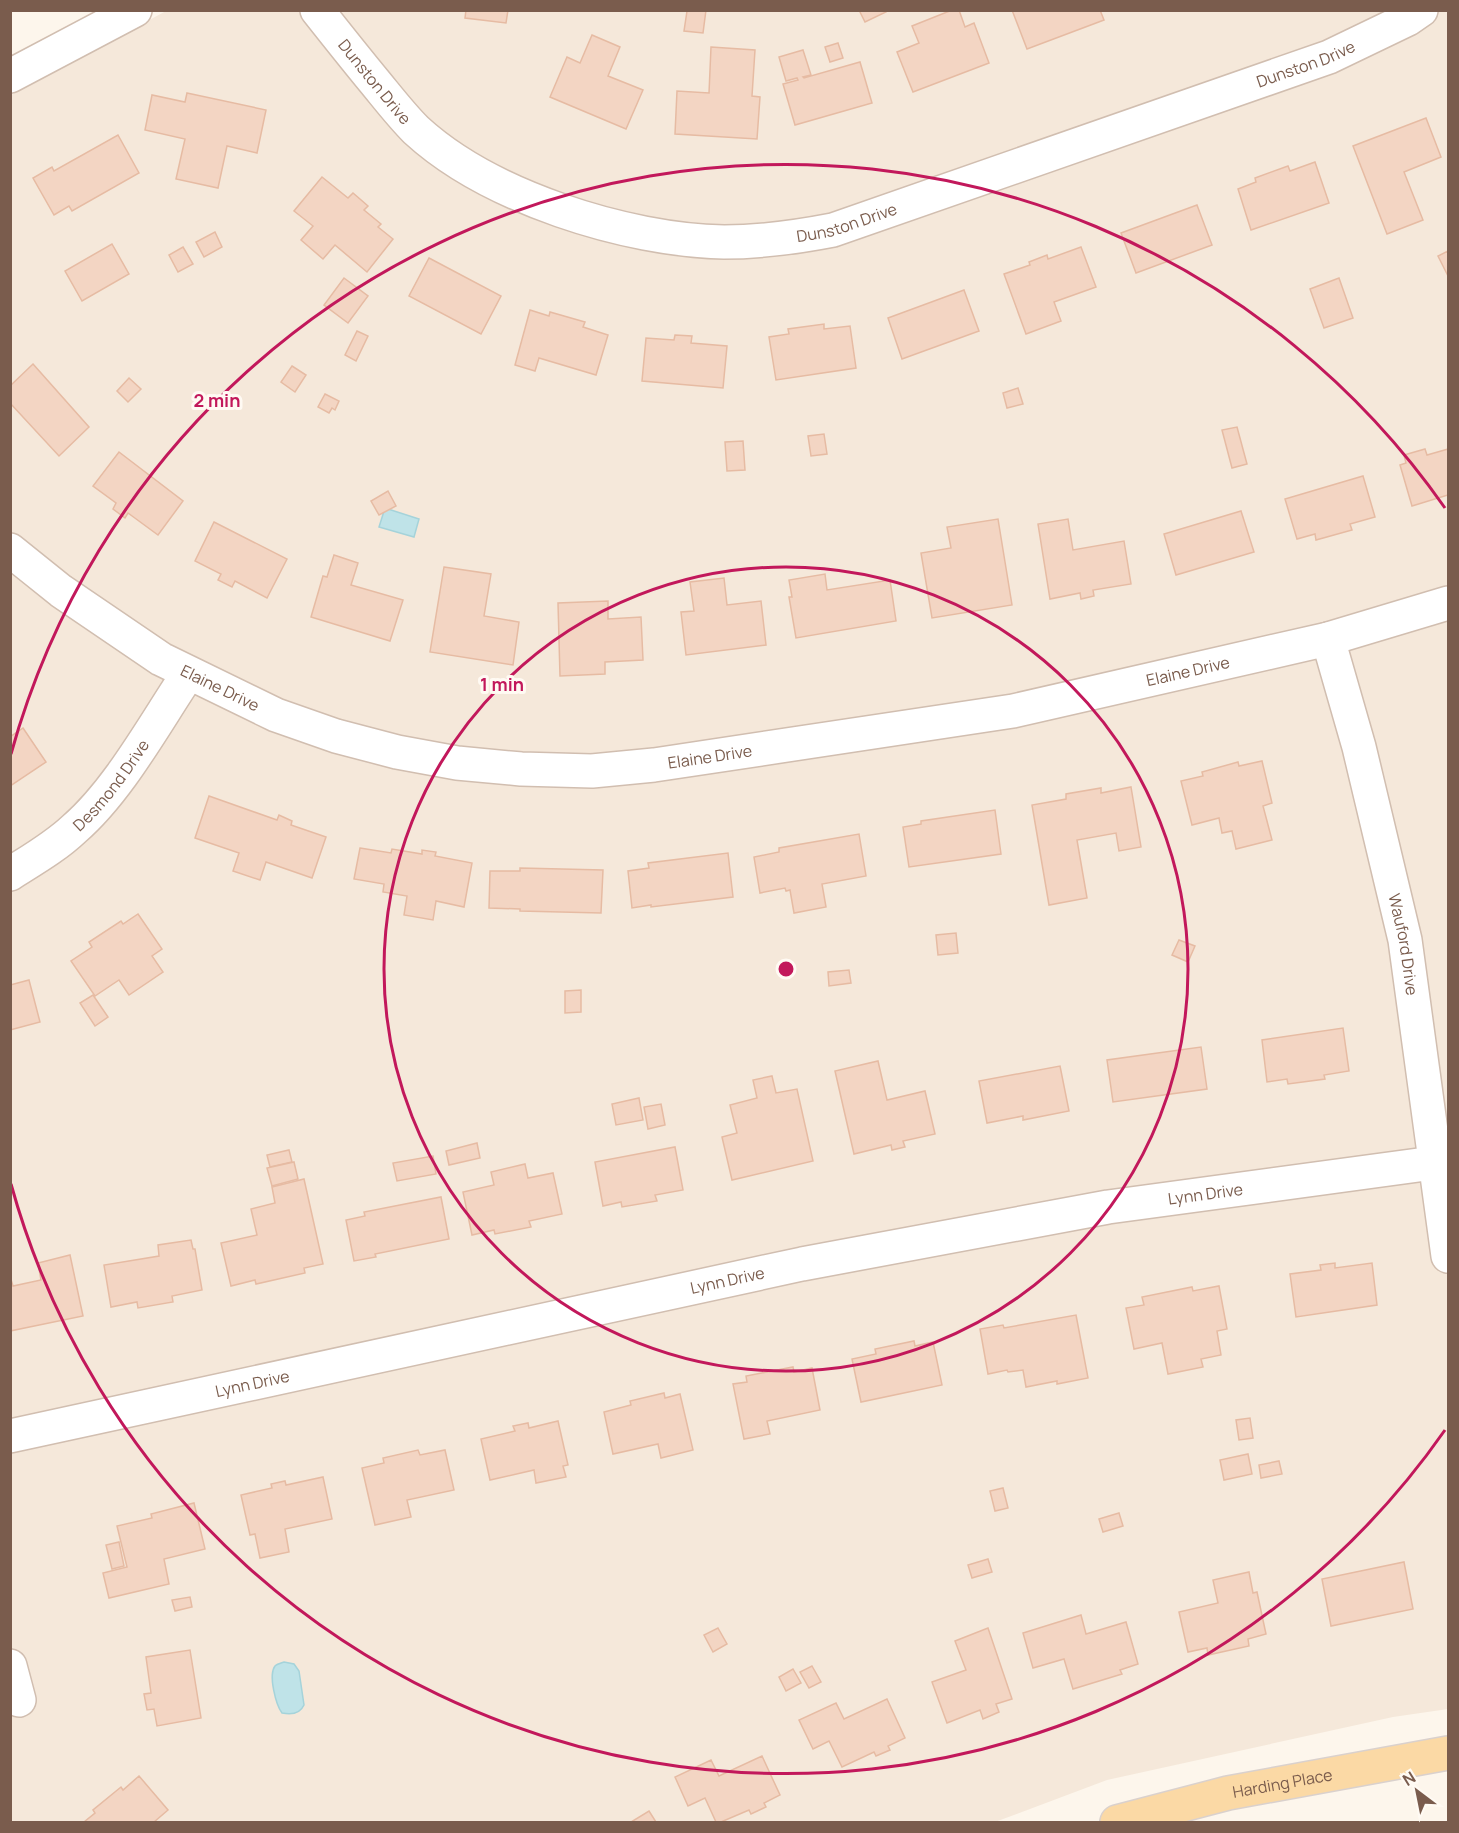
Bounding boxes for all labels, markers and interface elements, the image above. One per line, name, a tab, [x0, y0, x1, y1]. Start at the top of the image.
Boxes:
street label: Dunston Drive	[333, 34, 416, 129]
street label: Dunston Drive	[1253, 35, 1359, 92]
street label: Dunston Drive	[795, 198, 900, 247]
text: 2 min	[194, 388, 240, 412]
street label: Elaine Drive	[1144, 651, 1232, 691]
street label: Elaine Drive	[177, 659, 263, 716]
text: 1 min	[480, 672, 524, 696]
street label: Desmond Drive	[68, 735, 154, 836]
street label: Elaine Drive	[666, 739, 754, 774]
street label: Wauford Drive	[1383, 891, 1423, 997]
centre of rings	[776, 959, 796, 979]
street label: Lynn Drive	[1166, 1178, 1244, 1210]
street label: Lynn Drive	[688, 1261, 767, 1299]
street label: Lynn Drive	[213, 1365, 292, 1402]
north arrow	[1387, 1761, 1447, 1821]
street label: Harding Place	[1231, 1763, 1334, 1803]
text: N	[1398, 1766, 1420, 1791]

